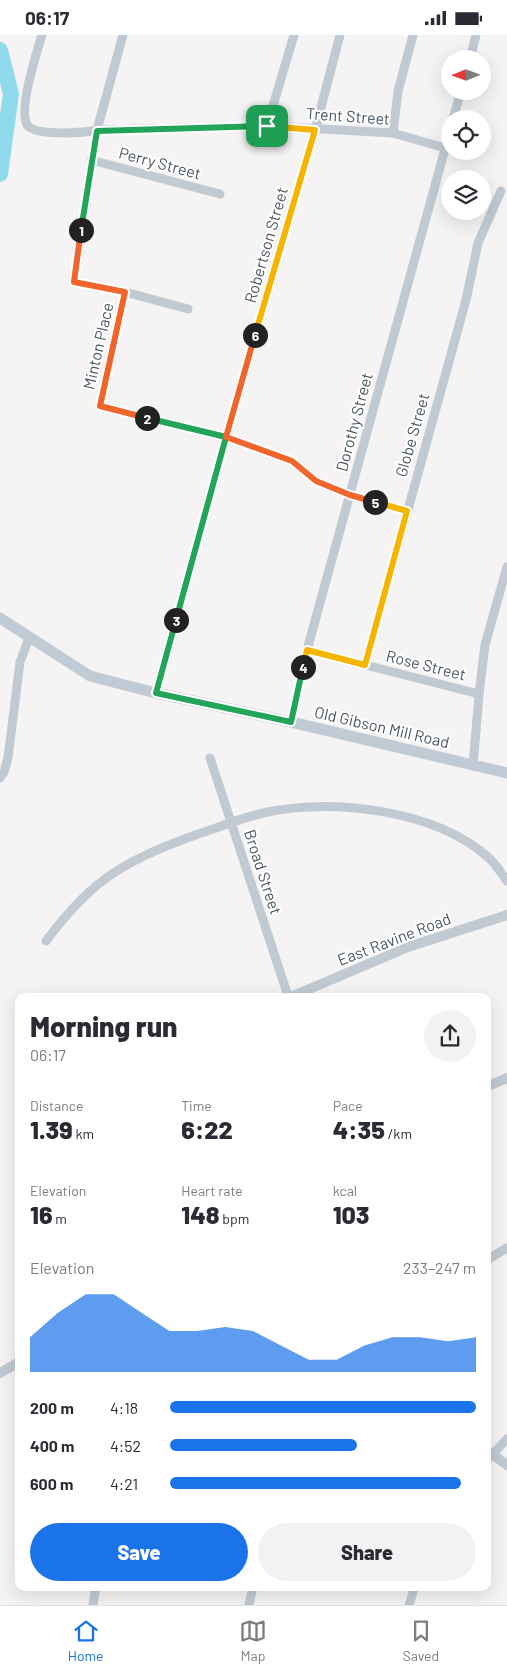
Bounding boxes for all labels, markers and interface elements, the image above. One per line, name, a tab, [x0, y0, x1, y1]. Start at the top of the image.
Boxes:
text: 06:17	[25, 6, 69, 29]
north arrow	[441, 50, 491, 100]
map controls	[441, 50, 491, 220]
street label: Trent Street	[306, 103, 391, 128]
pin	[246, 105, 288, 147]
button: locate	[441, 110, 491, 160]
icon: arrive	[253, 112, 281, 140]
street label: Perry Street	[117, 142, 203, 183]
button: layers	[441, 170, 491, 220]
street label: Robertson Street	[240, 185, 291, 305]
pin: 1	[68, 217, 94, 243]
text: 1	[79, 222, 84, 239]
street label: Minton Place	[78, 301, 117, 391]
pin: 6	[242, 323, 268, 347]
text: 6	[252, 327, 259, 344]
street label: Dorothy Street	[331, 370, 376, 473]
street label: Globe Street	[391, 391, 433, 479]
pin: 2	[134, 405, 160, 431]
text: 2	[144, 410, 151, 427]
pin: 5	[362, 489, 388, 515]
text: 5	[372, 494, 379, 511]
pin: 3	[164, 607, 188, 633]
text: 3	[173, 612, 180, 629]
street label: Rose Street	[384, 645, 468, 684]
pin: 4	[290, 655, 316, 679]
text: 4	[299, 659, 308, 676]
street label: Old Gibson Mill Road	[313, 702, 451, 751]
street label: Broad Street	[241, 827, 286, 917]
street label: East Ravine Road	[335, 908, 453, 969]
text: Morning run	[30, 1009, 178, 1043]
button: share	[424, 1010, 476, 1062]
text: 06:17	[30, 1045, 66, 1064]
text: Distance	[30, 1097, 83, 1114]
text: Time	[181, 1097, 212, 1114]
text: Pace	[333, 1097, 363, 1114]
text: 1.39	[30, 1114, 73, 1144]
text: 6:22	[181, 1114, 233, 1144]
text: 4:35	[333, 1114, 385, 1144]
text: km	[73, 1125, 94, 1142]
text: /km	[385, 1125, 412, 1142]
text: Elevation	[30, 1182, 86, 1199]
text: Heart rate	[181, 1182, 243, 1199]
text: kcal	[333, 1182, 357, 1199]
text: 16	[30, 1199, 53, 1229]
text: 148	[181, 1199, 220, 1229]
text: 103	[333, 1199, 370, 1229]
text: m	[53, 1210, 67, 1227]
text: bpm	[220, 1210, 249, 1227]
text: Elevation	[30, 1258, 94, 1277]
text: 233–247 m	[403, 1258, 476, 1277]
text: 200 m	[30, 1398, 74, 1417]
text: 4:18	[110, 1398, 138, 1417]
text: 400 m	[30, 1436, 74, 1455]
text: 4:52	[110, 1436, 141, 1455]
text: 600 m	[30, 1474, 73, 1493]
text: 4:21	[110, 1474, 138, 1493]
button: Save	[30, 1523, 248, 1581]
button: Share	[258, 1523, 476, 1581]
tab: Home	[68, 1617, 103, 1664]
tab: Map	[239, 1617, 267, 1664]
tab: Saved	[402, 1617, 439, 1664]

